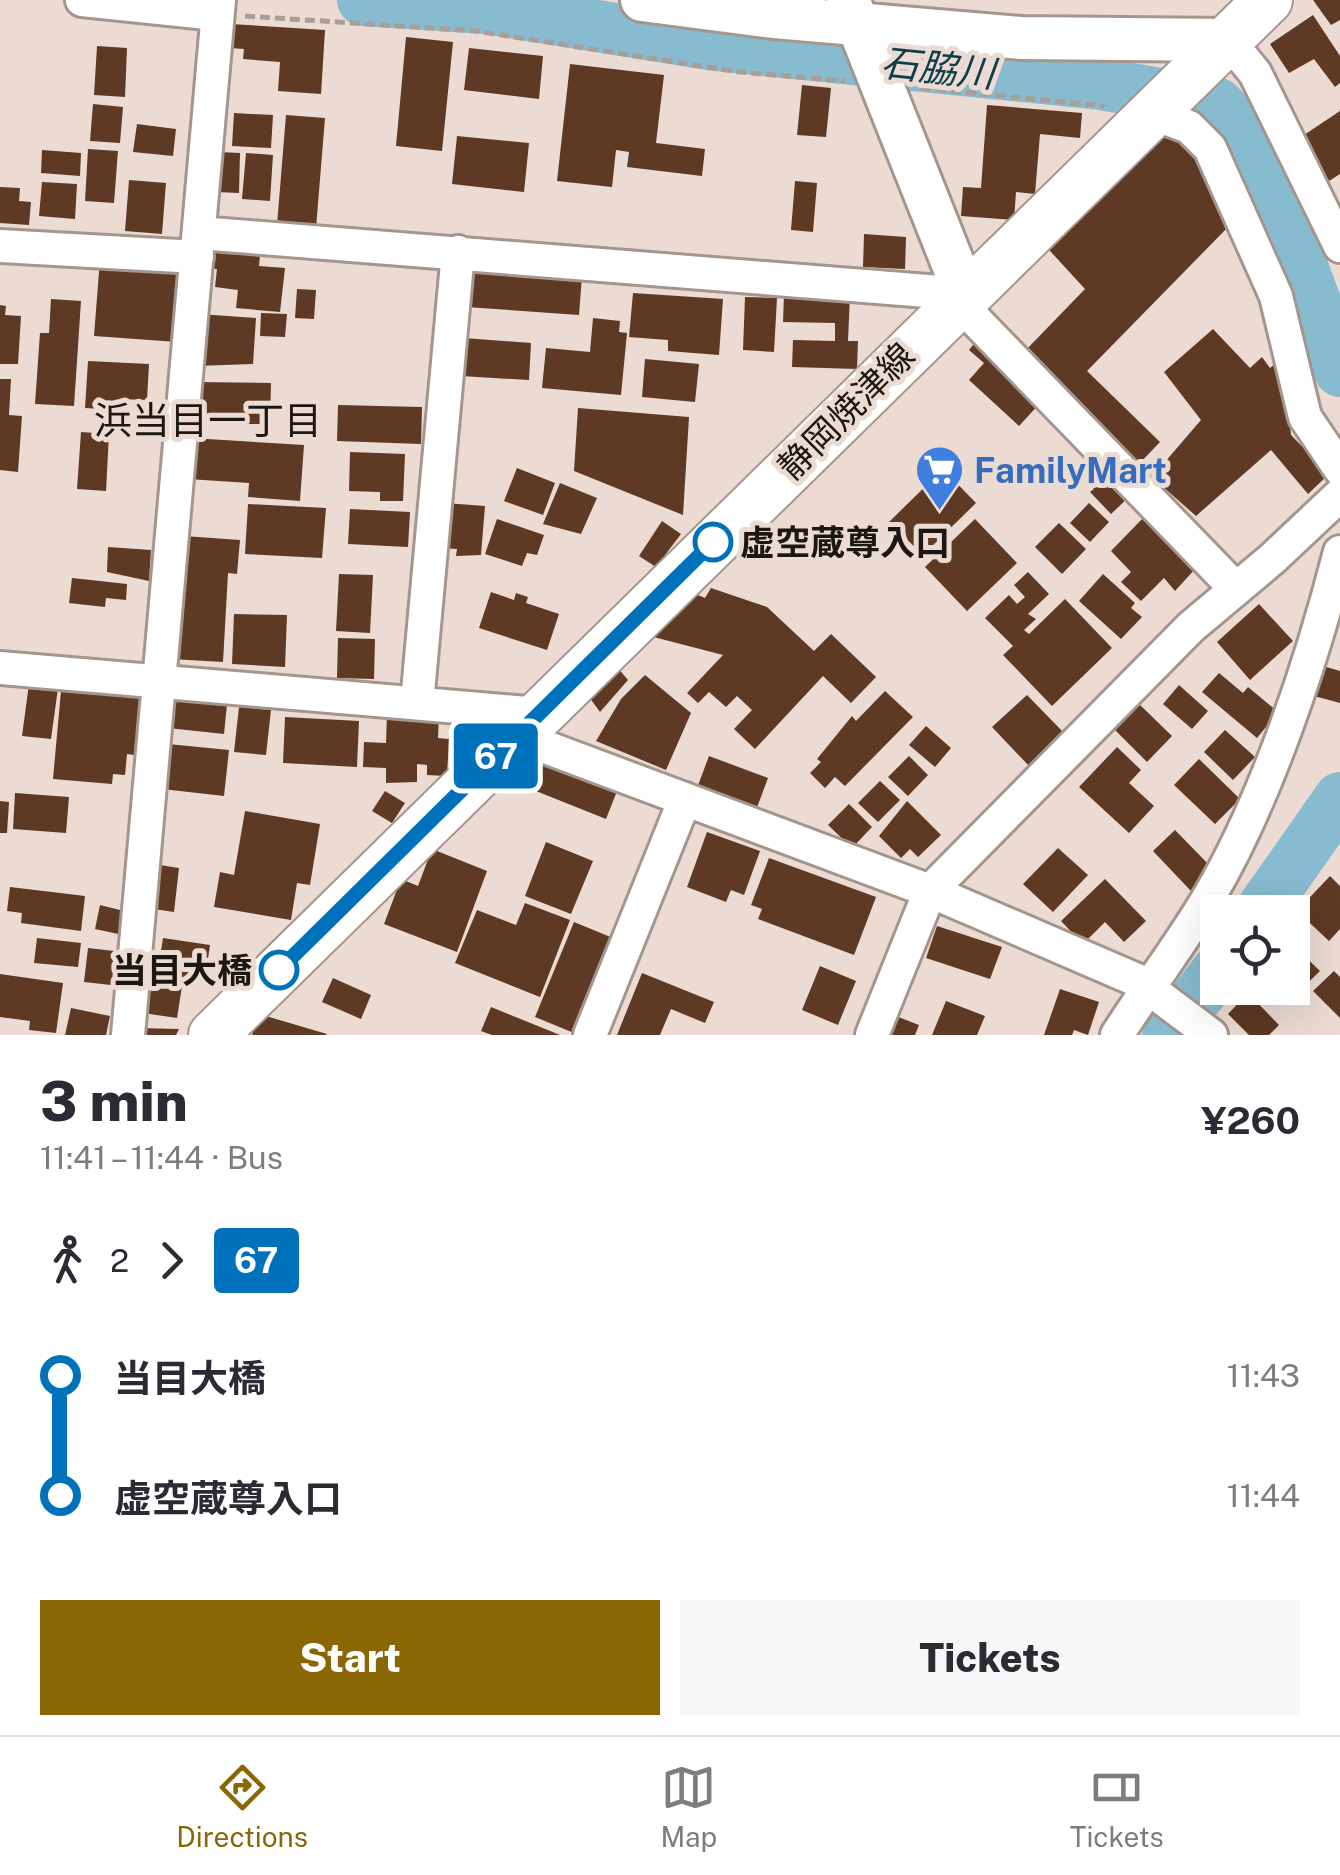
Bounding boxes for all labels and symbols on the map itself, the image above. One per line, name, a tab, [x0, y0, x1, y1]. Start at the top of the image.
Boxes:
water label: 石脇川	[879, 40, 1001, 97]
street label: 静岡焼津線	[770, 335, 922, 487]
district label: 浜当目一丁目	[94, 398, 322, 443]
supermarket icon: FamilyMart	[913, 444, 965, 512]
place label: FamilyMart	[974, 450, 1167, 491]
place label: 虚空蔵尊入口	[740, 522, 950, 563]
marker: 虚空蔵尊入口	[694, 523, 732, 561]
line badge: 67	[451, 724, 541, 788]
place label: 当目大橋	[112, 950, 252, 991]
marker: 当目大橋	[260, 951, 298, 989]

